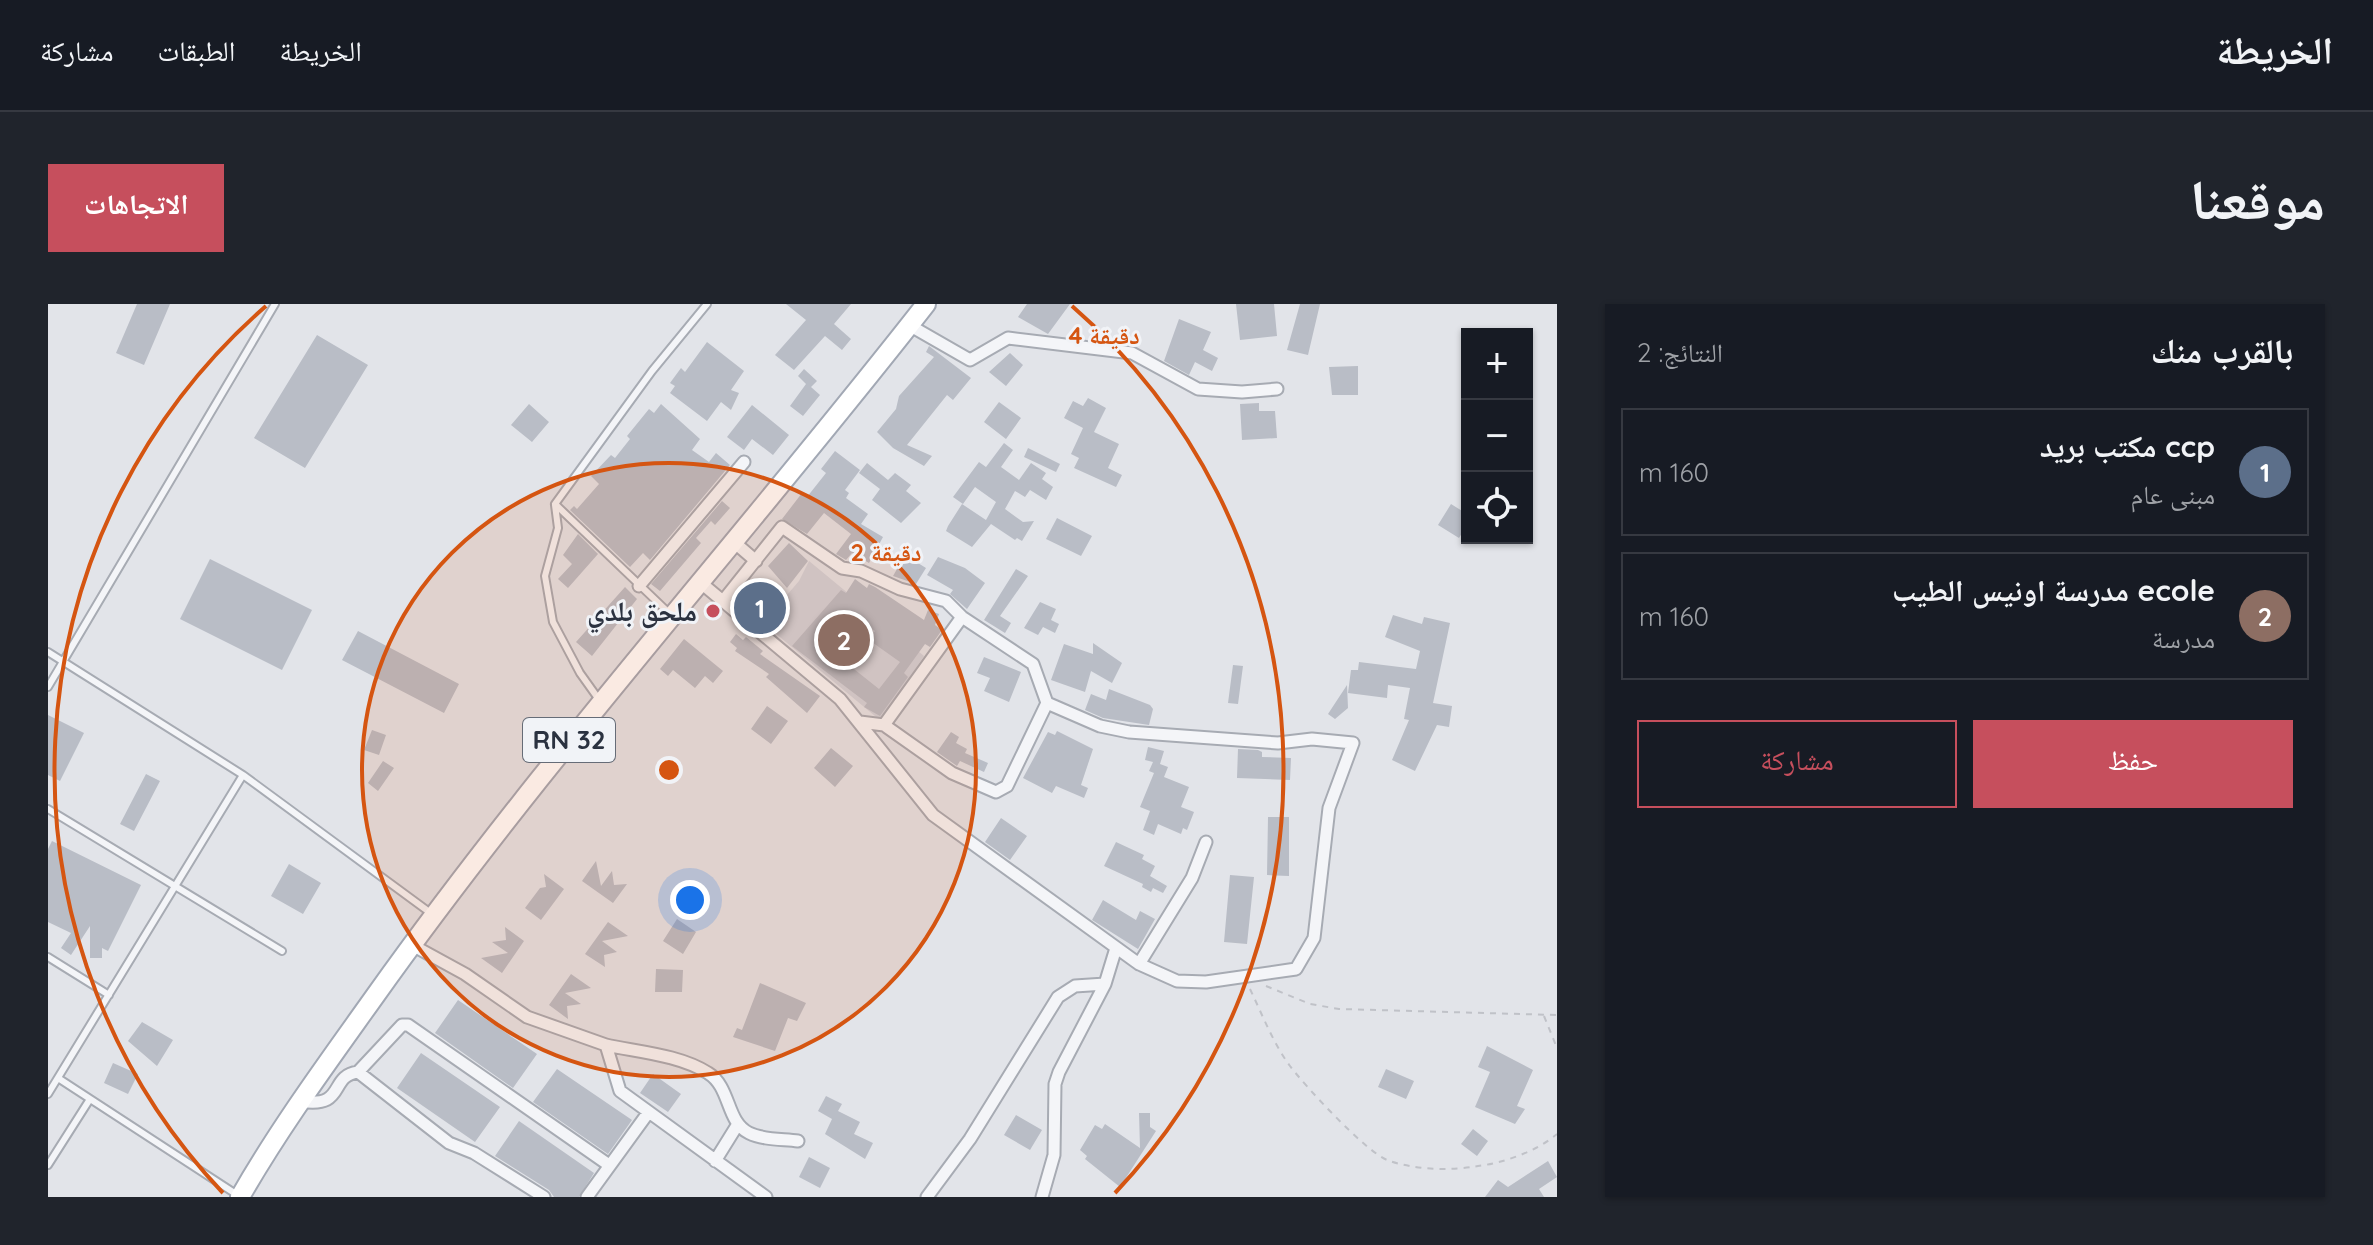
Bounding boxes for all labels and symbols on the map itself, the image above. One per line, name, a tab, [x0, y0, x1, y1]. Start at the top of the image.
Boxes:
text: 4 دقيقة	[1068, 320, 1140, 350]
text: 2 دقيقة	[851, 537, 921, 567]
pin: 1	[734, 578, 786, 638]
place label: ملحق بلدي	[587, 593, 697, 634]
marker: ملحق بلدي	[704, 602, 722, 620]
pin: 2	[818, 610, 870, 670]
road number: RN 32	[523, 718, 615, 762]
centre of rings	[655, 756, 683, 784]
your location	[670, 880, 710, 920]

